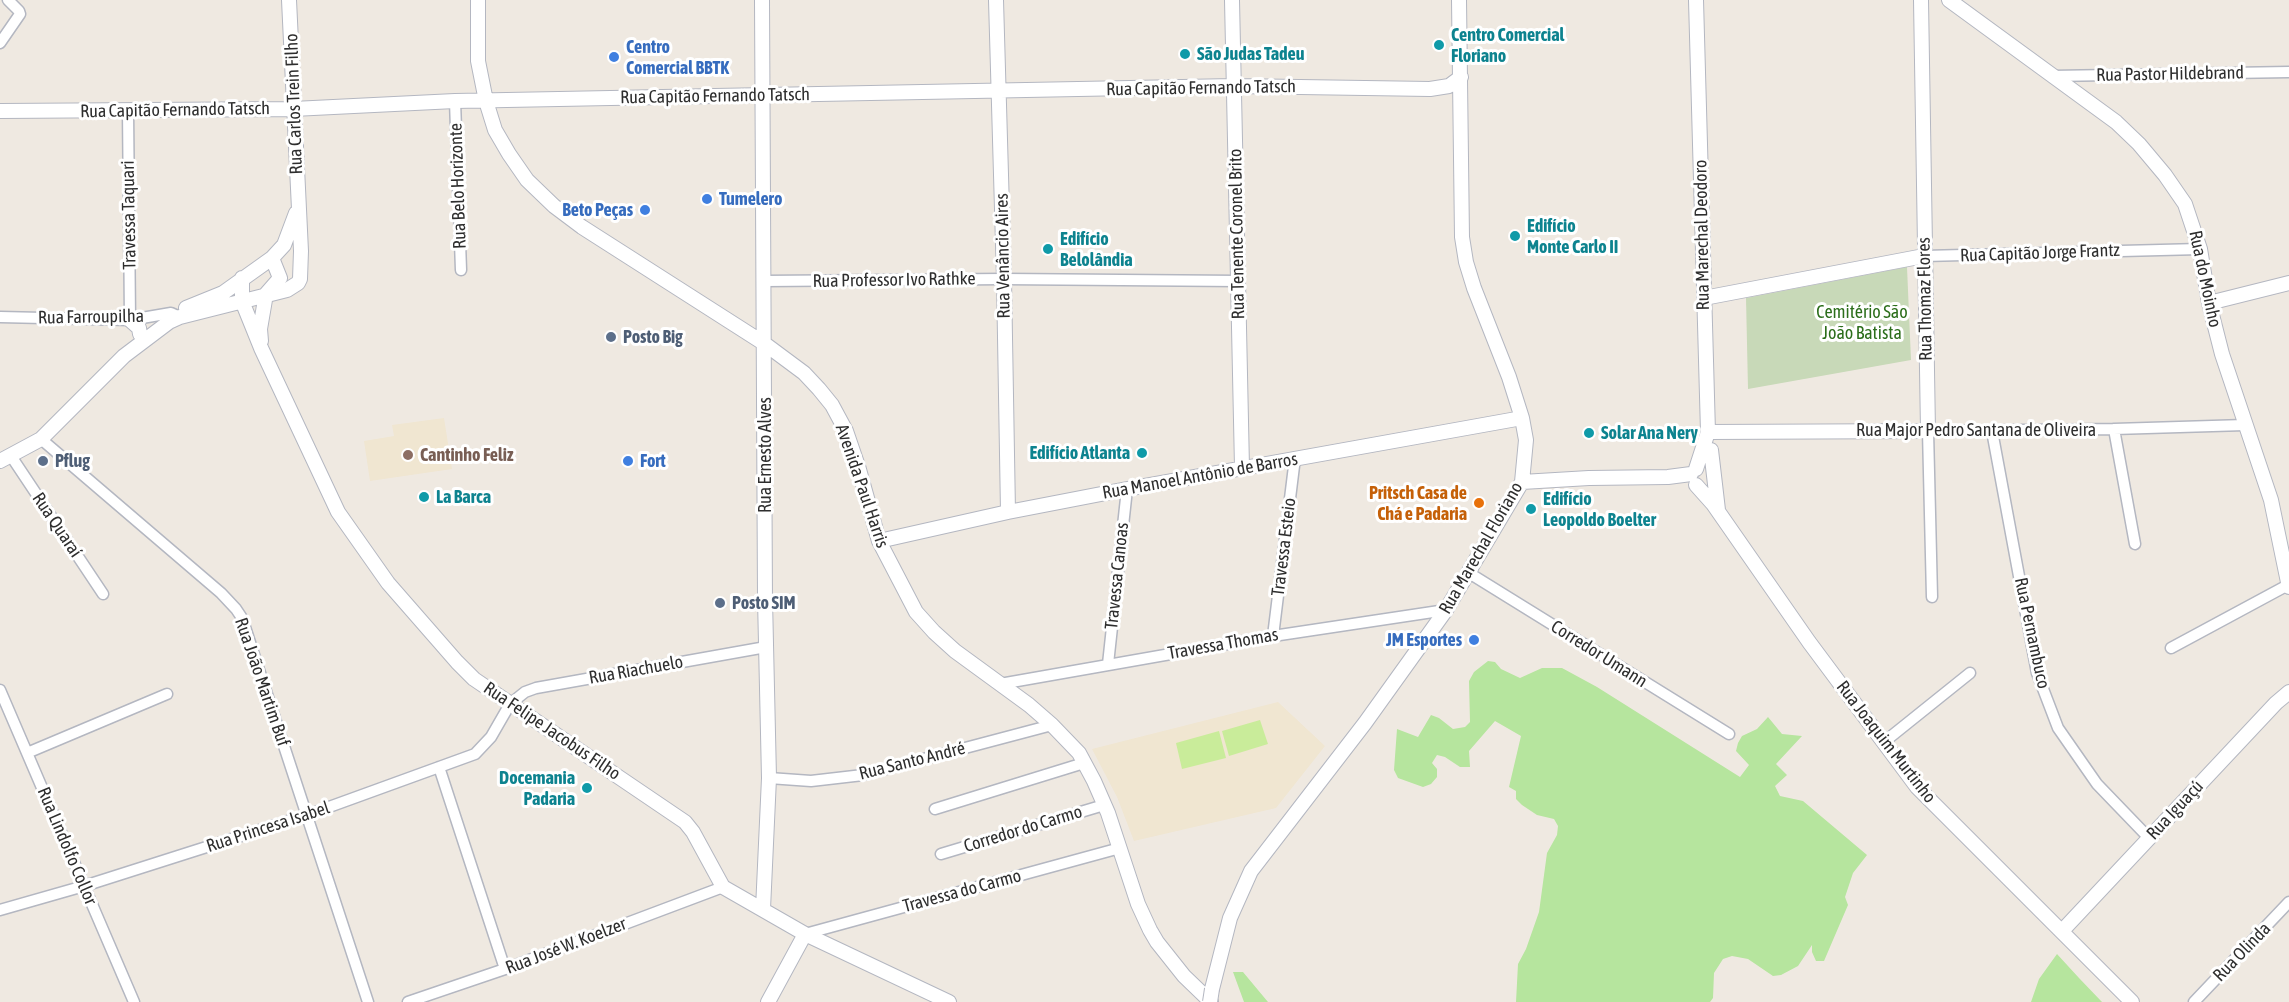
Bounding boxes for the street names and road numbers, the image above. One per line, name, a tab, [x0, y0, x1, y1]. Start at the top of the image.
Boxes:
street label: Rua Carlos Trein Filho	[281, 33, 307, 175]
street label: Rua Pastor Hildebrand	[2096, 62, 2244, 86]
street label: Rua Capitão Fernando Tatsch	[1106, 76, 1296, 100]
street label: Rua Capitão Fernando Tatsch	[620, 84, 810, 108]
street label: Rua Capitão Fernando Tatsch	[80, 98, 270, 122]
street label: Rua Belo Horizonte	[445, 123, 471, 249]
street label: Rua Tenente Coronel Brito	[1225, 148, 1249, 320]
street label: Rua Marechal Deodoro	[1690, 159, 1714, 311]
street label: Travessa Taquari	[117, 160, 141, 270]
street label: Rua Venâncio Aires	[991, 193, 1015, 319]
street label: Rua do Moinho	[2184, 229, 2226, 329]
street label: Rua Thomaz Flores	[1913, 237, 1937, 361]
street label: Rua Capitão Jorge Frantz	[1960, 239, 2120, 267]
street label: Rua Professor Ivo Rathke	[812, 268, 976, 292]
street label: Rua Farroupilha	[38, 305, 144, 329]
street label: Rua Ernesto Alves	[754, 397, 776, 513]
street label: Rua Major Pedro Santana de Oliveira	[1856, 419, 2096, 441]
street label: Avenida Paul Harris	[831, 421, 893, 551]
street label: Rua Manoel Antônio de Barros	[1101, 448, 1299, 504]
street label: Rua Marechal Floriano	[1434, 478, 1528, 618]
street label: Rua Quaraí	[27, 488, 87, 562]
street label: Travessa Esteio	[1267, 497, 1301, 597]
street label: Travessa Canoas	[1101, 521, 1133, 631]
street label: Rua Pernambuco	[2010, 575, 2054, 691]
street label: Rua João Martim Buf	[230, 615, 294, 749]
street label: Corredor Umann	[1547, 616, 1651, 692]
street label: Travessa Thomas	[1166, 624, 1280, 664]
street label: Rua Riachuelo	[587, 651, 685, 689]
street label: Rua Felipe Jacobus Filho	[480, 677, 624, 785]
street label: Rua Joaquim Murtinho	[1832, 677, 1940, 807]
street label: Rua Santo André	[857, 737, 967, 785]
street label: Rua Iguaçú	[2142, 776, 2208, 844]
street label: Rua Lindolfo Collor	[32, 784, 102, 908]
street label: Rua Princesa Isabel	[204, 797, 332, 857]
street label: Corredor do Carmo	[961, 801, 1085, 857]
street label: Travessa do Carmo	[900, 865, 1024, 917]
street label: Rua José W. Koelzer	[503, 913, 629, 979]
street label: Rua Olinda	[2209, 918, 2275, 986]

